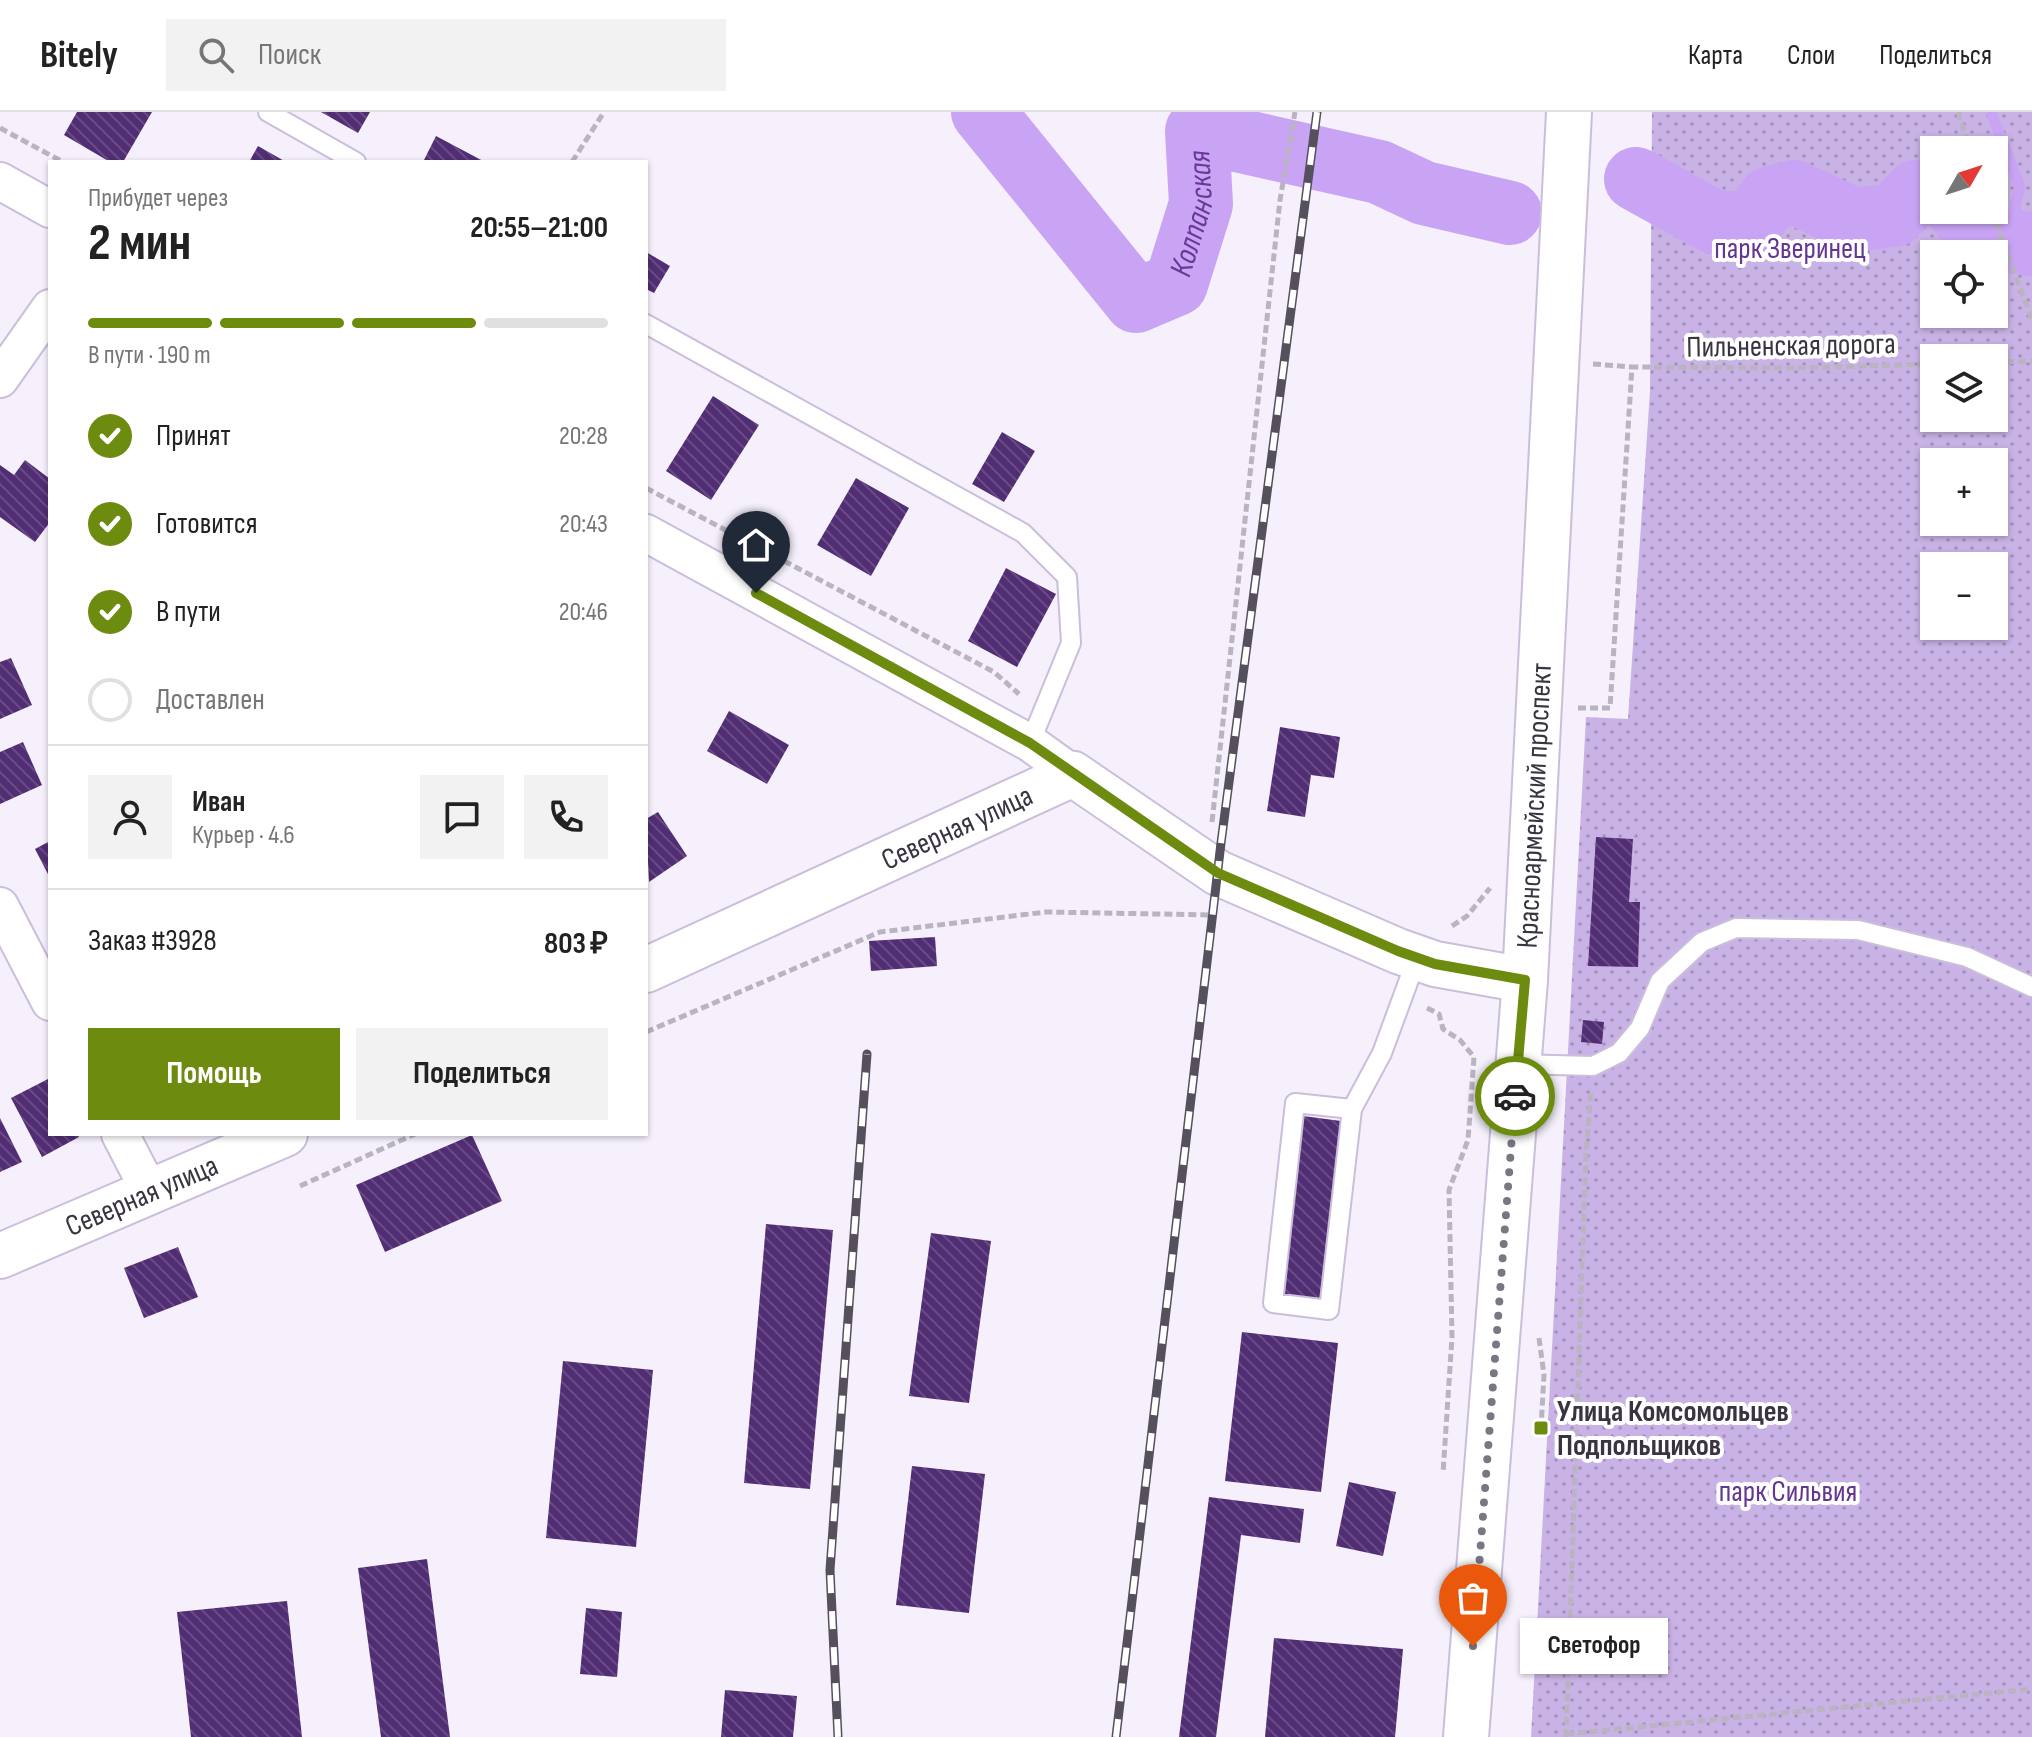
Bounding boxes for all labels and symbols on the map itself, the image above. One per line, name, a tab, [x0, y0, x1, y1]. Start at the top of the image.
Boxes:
north arrow	[1920, 136, 2008, 224]
water label: Колпанская	[1162, 149, 1222, 281]
park label: парк Зверинец	[1714, 231, 1866, 267]
street label: Пильненская дорога	[1686, 326, 1896, 366]
pin	[722, 511, 790, 593]
street label: Красноармейский проспект	[1510, 662, 1560, 949]
street label: Северная улица	[876, 778, 1039, 878]
courier	[1475, 1056, 1555, 1136]
street label: Северная улица	[60, 1148, 224, 1245]
place label: Улица Комсомольцев Подпольщиков	[1557, 1394, 1789, 1464]
marker: Улица Комсомольцев Подпольщиков	[1532, 1419, 1550, 1437]
park label: парк Сильвия	[1719, 1474, 1857, 1510]
pin	[1439, 1564, 1507, 1646]
callout: Светофор	[1521, 1618, 1669, 1674]

